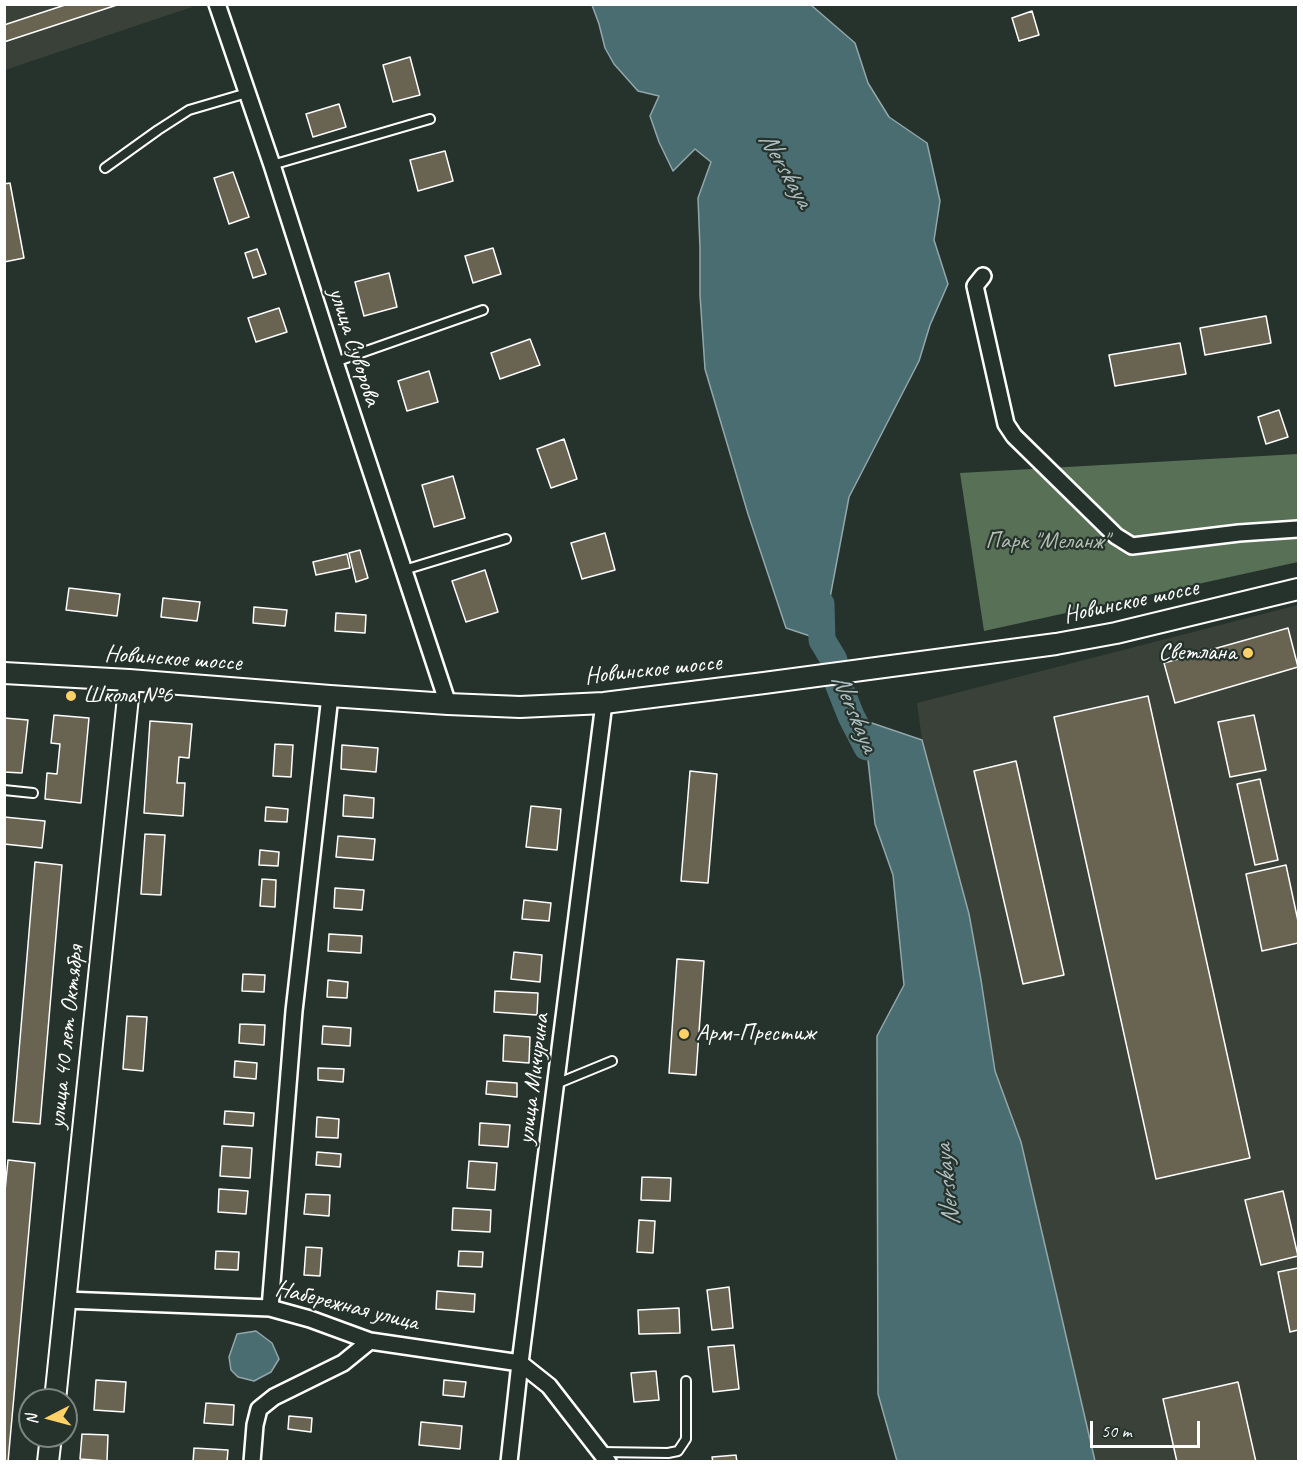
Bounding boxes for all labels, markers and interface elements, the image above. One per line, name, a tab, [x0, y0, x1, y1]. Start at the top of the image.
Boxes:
water label: Nerskaya	[751, 127, 819, 213]
street label: улица Суворова	[321, 284, 387, 410]
park label: Парк "Меланж"	[985, 528, 1109, 556]
street label: Новинское шоссе	[1061, 574, 1201, 630]
place label: Светлана	[1158, 639, 1236, 667]
street label: Новинское шоссе	[104, 640, 242, 678]
marker: Светлана	[1241, 646, 1255, 660]
street label: Новинское шоссе	[583, 649, 723, 691]
water label: Nerskaya	[824, 669, 884, 757]
place label: Школа №6	[83, 682, 172, 710]
marker: Школа №6	[64, 689, 78, 703]
street label: улица 40 лет Октября	[43, 944, 91, 1130]
street label: улица Мичурина	[512, 1012, 556, 1146]
place label: Арм-Престиж	[696, 1020, 816, 1048]
marker: Арм-Престиж	[677, 1027, 691, 1041]
water label: Nerskaya	[928, 1143, 968, 1227]
street label: Набережная улица	[272, 1274, 422, 1338]
north arrow	[18, 1388, 78, 1448]
scale bar	[1093, 1409, 1202, 1447]
text: N	[22, 1414, 43, 1426]
text: 50 m	[1101, 1420, 1132, 1442]

